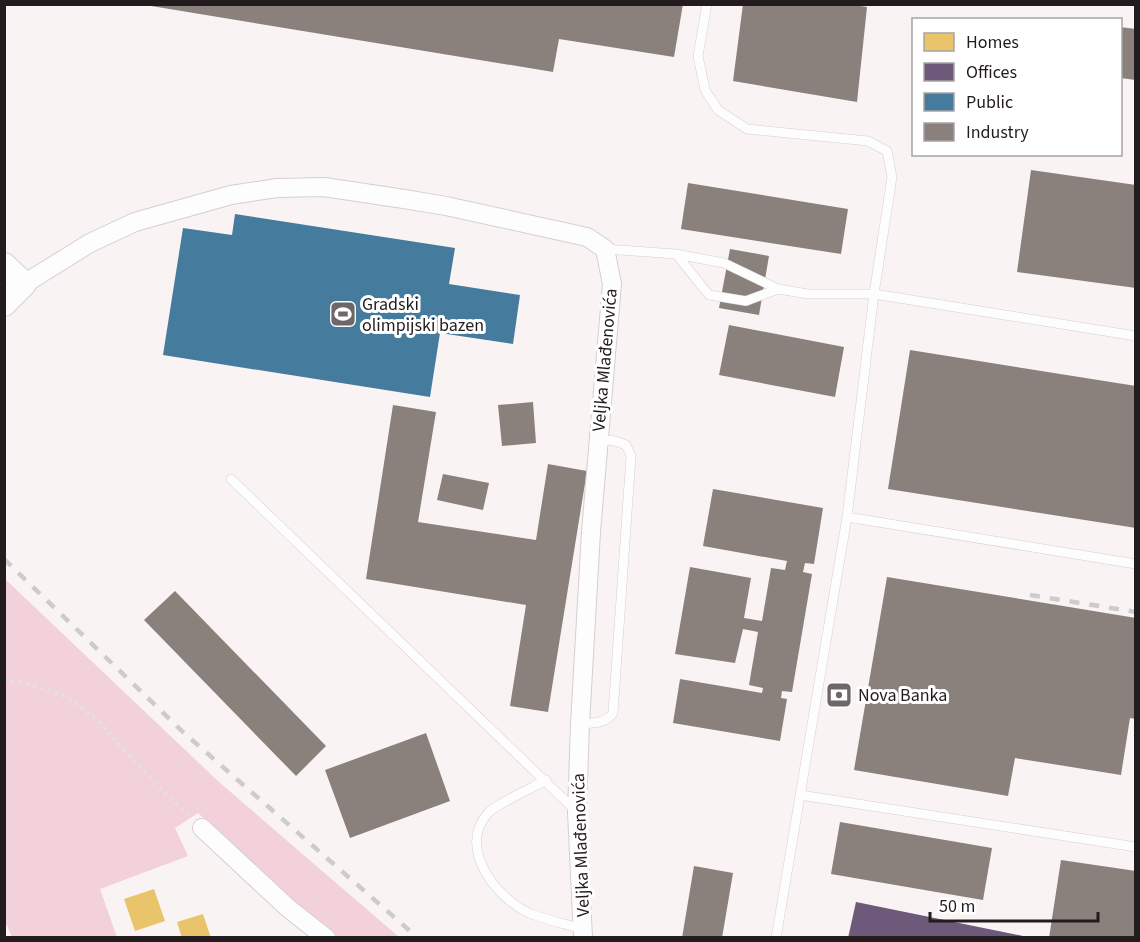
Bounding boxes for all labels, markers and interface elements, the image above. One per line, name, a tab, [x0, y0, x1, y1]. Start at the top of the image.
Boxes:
legend	[912, 18, 1122, 156]
text: Homes	[966, 30, 1019, 55]
text: Offices	[966, 60, 1017, 85]
text: Public	[966, 90, 1013, 115]
text: Industry	[966, 120, 1029, 145]
street label: Veljka Mlađenovića	[586, 287, 624, 433]
place label: Gradski olimpijski bazen	[362, 292, 484, 338]
sports icon: Gradski olimpijski bazen	[328, 299, 358, 329]
bank icon: Nova Banka	[824, 680, 854, 710]
place label: Nova Banka	[858, 683, 947, 708]
street label: Veljka Mlađenovića	[566, 773, 596, 917]
scale bar	[930, 885, 1098, 923]
text: 50 m	[939, 894, 975, 919]

